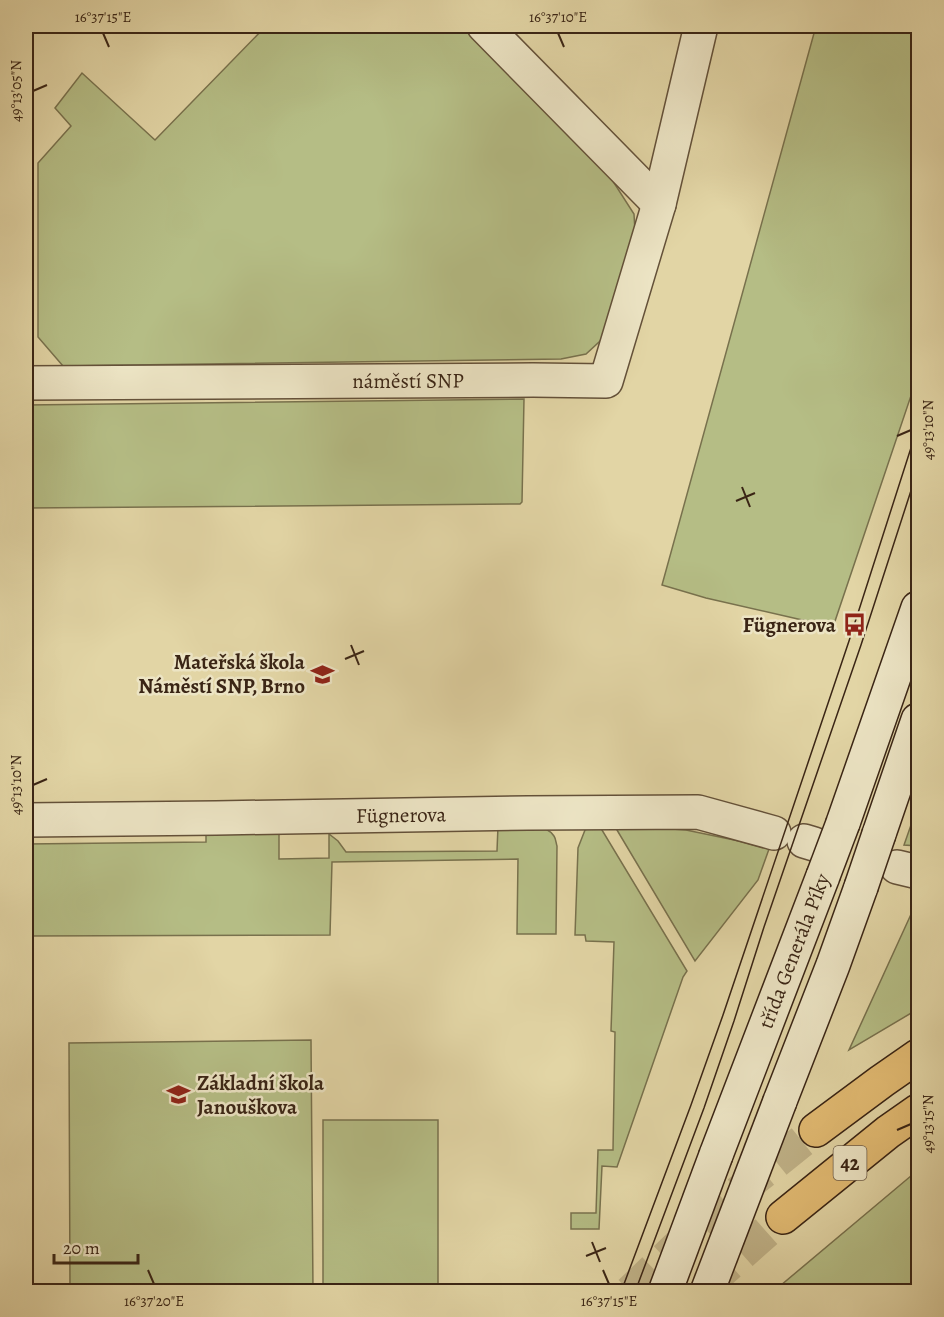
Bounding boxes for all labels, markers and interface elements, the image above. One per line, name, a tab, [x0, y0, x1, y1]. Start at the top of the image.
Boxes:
text: 16°37'15"E	[75, 7, 131, 27]
text: 16°37'10"E	[529, 7, 587, 27]
text: 49°13'05"N	[6, 60, 26, 122]
street label: náměstí SNP	[352, 366, 464, 395]
text: 49°13'10"N	[918, 400, 938, 460]
place label: Fügnerova	[743, 611, 837, 639]
bus stop icon: Fügnerova	[841, 612, 867, 638]
place label: Mateřská škola Náměstí SNP, Brno	[138, 648, 306, 700]
school or university icon: Mateřská škola Náměstí SNP, Brno	[310, 661, 336, 687]
text: 49°13'10"N	[6, 755, 26, 815]
street label: Fügnerova	[356, 800, 447, 830]
street label: třída Generála Píky	[752, 869, 837, 1032]
place label: Základní škola Janouškova	[197, 1069, 325, 1121]
school or university icon: Základní škola Janouškova	[166, 1082, 192, 1108]
text: 49°13'15"N	[918, 1094, 938, 1154]
road number: 42	[834, 1146, 866, 1180]
scale bar	[54, 1227, 138, 1265]
text: 20 m	[63, 1236, 100, 1260]
text: 16°37'20"E	[124, 1291, 184, 1311]
text: 16°37'15"E	[581, 1291, 637, 1311]

